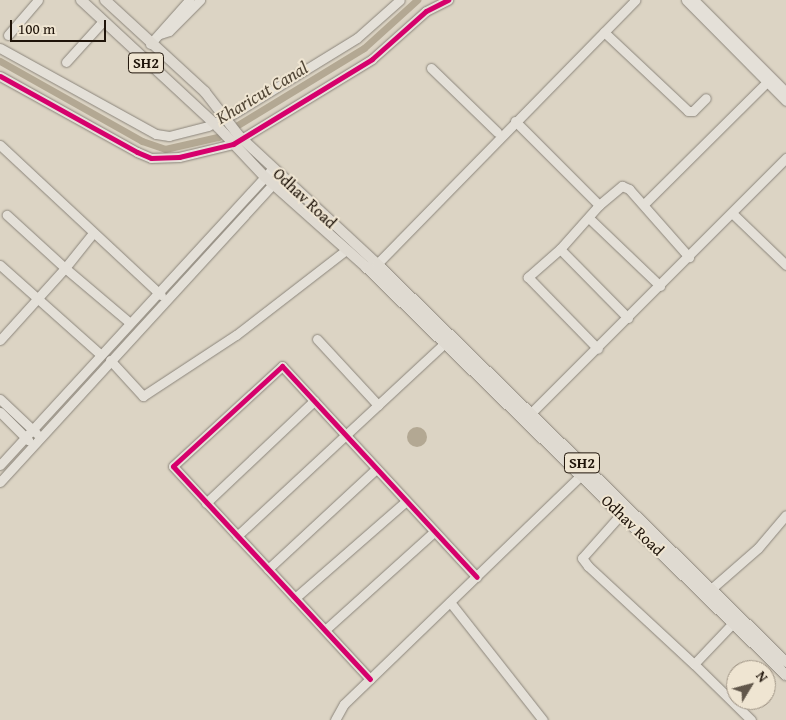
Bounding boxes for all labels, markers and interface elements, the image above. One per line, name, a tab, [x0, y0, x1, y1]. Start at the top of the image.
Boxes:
scale bar	[12, 10, 109, 42]
text: 100 m	[18, 18, 55, 39]
road number: SH2	[127, 50, 165, 76]
water label: Kharicut Canal	[212, 57, 312, 129]
street label: Odhav Road	[269, 164, 341, 232]
road number: SH2	[563, 450, 601, 476]
street label: Odhav Road	[598, 490, 668, 560]
north arrow	[726, 660, 776, 710]
text: N	[751, 667, 773, 686]

